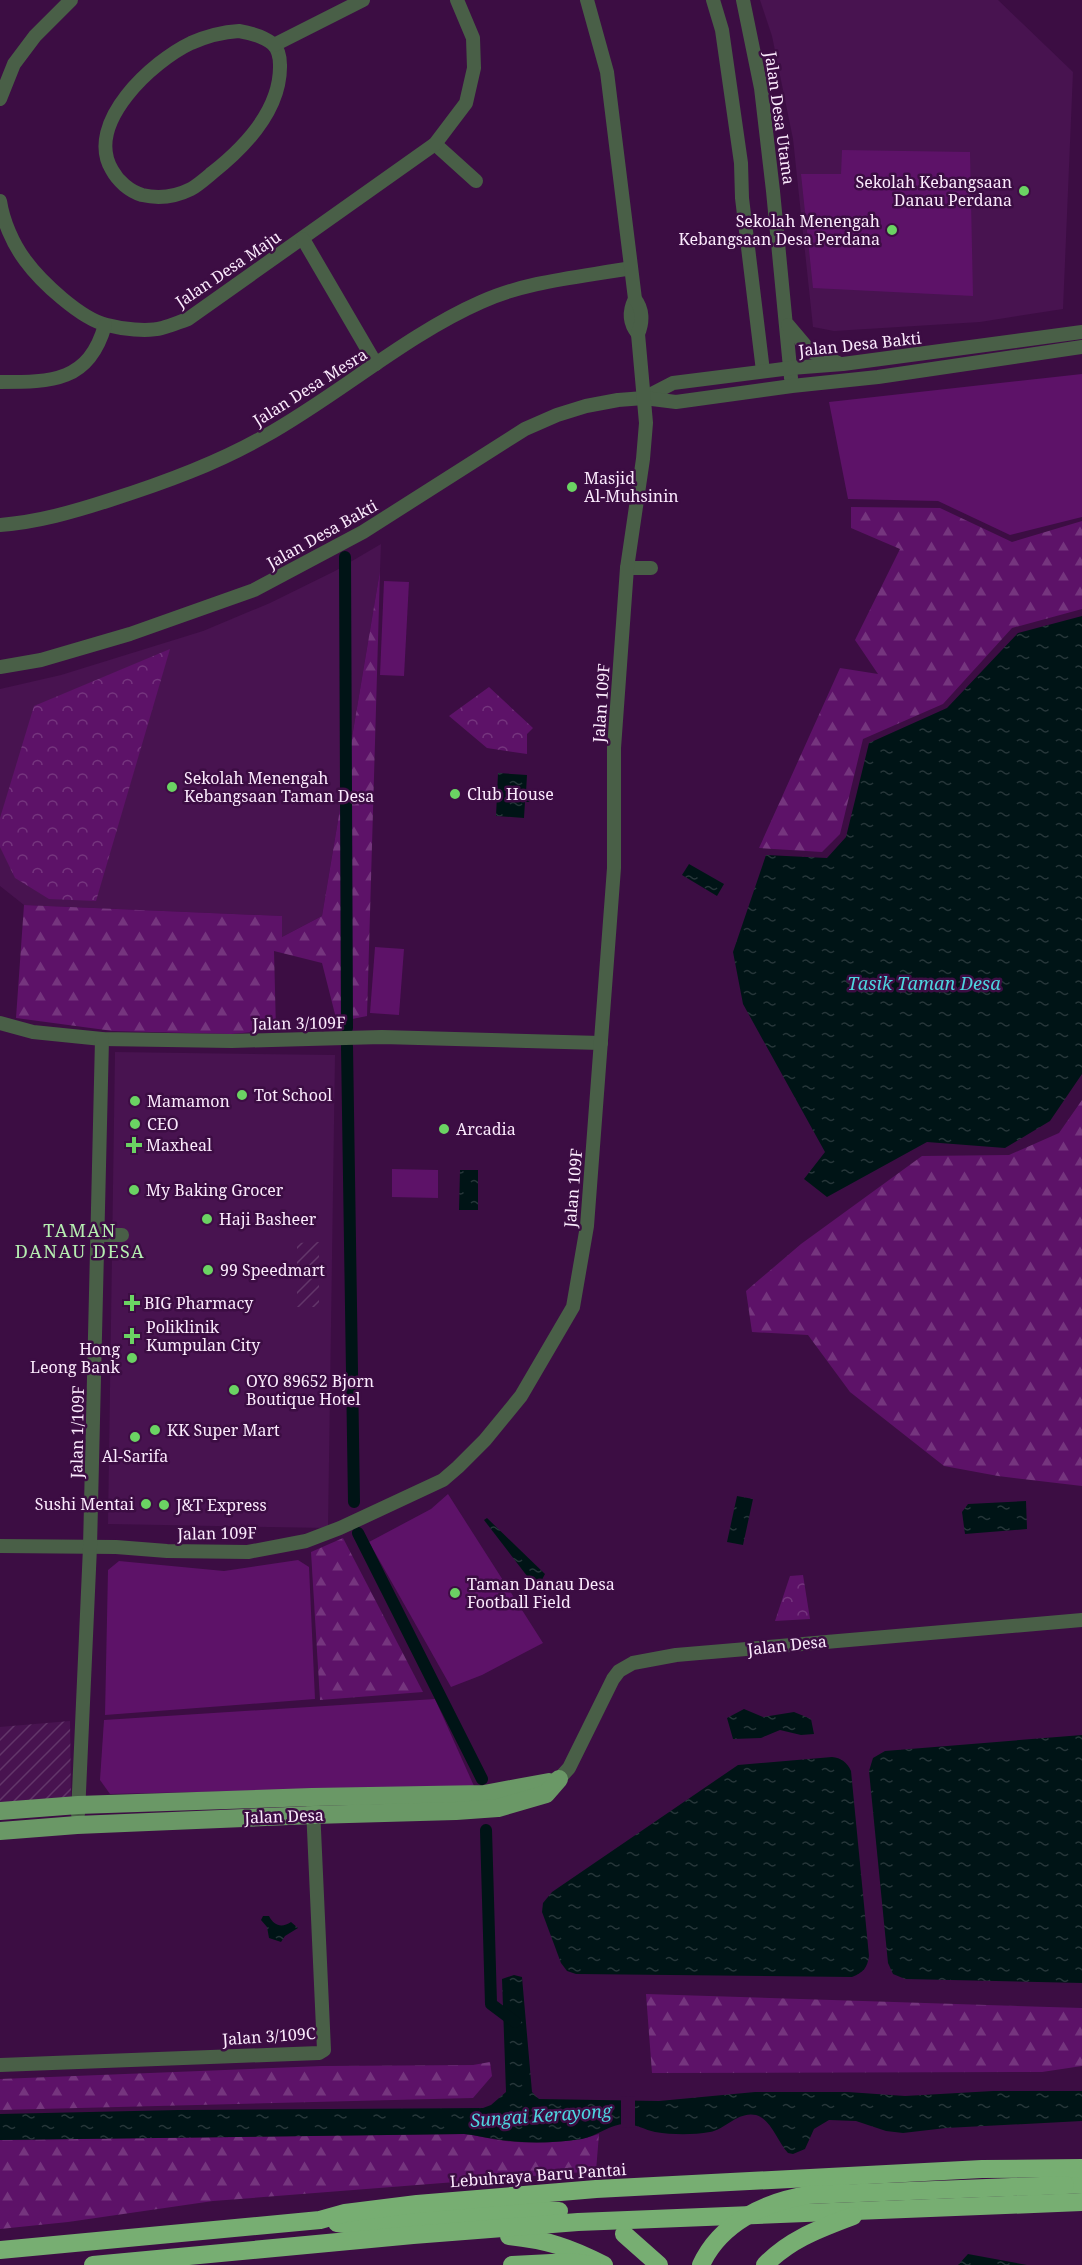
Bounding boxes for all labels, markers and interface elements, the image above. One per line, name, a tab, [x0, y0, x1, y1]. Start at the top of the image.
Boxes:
street label: Jalan Desa Utama	[760, 49, 800, 186]
place label: Sekolah Kebangsaan Danau Perdana	[855, 171, 1012, 211]
marker: Sekolah Kebangsaan Danau Perdana	[1017, 184, 1031, 198]
place label: Sekolah Menengah Kebangsaan Desa Perdana	[679, 210, 880, 250]
marker: Sekolah Menengah Kebangsaan Desa Perdana	[885, 223, 899, 237]
street label: Jalan Desa Maju	[170, 226, 285, 313]
street label: Jalan Desa Bakti	[797, 327, 922, 361]
street label: Jalan Desa Mesra	[248, 343, 371, 432]
place label: Masjid Al-Muhsinin	[584, 467, 679, 507]
marker: Masjid Al-Muhsinin	[565, 480, 579, 494]
street label: Jalan Desa Bakti	[262, 494, 381, 574]
street label: Jalan 109F	[587, 663, 615, 744]
place label: Sekolah Menengah Kebangsaan Taman Desa	[184, 767, 374, 807]
marker: Sekolah Menengah Kebangsaan Taman Desa	[165, 780, 179, 794]
place label: Club House	[467, 783, 554, 805]
marker: Club House	[448, 787, 462, 801]
water label: Tasik Taman Desa	[847, 971, 1001, 995]
street label: Jalan 3/109F	[251, 1011, 346, 1035]
place label: Tot School	[254, 1084, 332, 1106]
marker: Tot School	[235, 1088, 249, 1102]
place label: Mamamon	[147, 1090, 230, 1112]
marker: Mamamon	[128, 1094, 142, 1108]
place label: CEO	[147, 1113, 179, 1135]
marker: CEO	[128, 1117, 142, 1131]
place label: Arcadia	[456, 1118, 516, 1140]
marker: Arcadia	[437, 1122, 451, 1136]
place label: Maxheal	[146, 1134, 212, 1156]
marker: Maxheal	[127, 1138, 141, 1152]
street label: Jalan 109F	[558, 1147, 587, 1230]
place label: My Baking Grocer	[146, 1179, 284, 1201]
marker: My Baking Grocer	[127, 1183, 141, 1197]
place label: Haji Basheer	[219, 1208, 317, 1230]
marker: Haji Basheer	[200, 1212, 214, 1226]
district label: TAMAN DANAU DESA	[15, 1218, 145, 1263]
place label: 99 Speedmart	[220, 1259, 325, 1281]
marker: 99 Speedmart	[201, 1263, 215, 1277]
place label: BIG Pharmacy	[144, 1292, 254, 1314]
marker: BIG Pharmacy	[125, 1296, 139, 1310]
place label: Poliklinik Kumpulan City	[146, 1316, 261, 1356]
marker: Poliklinik Kumpulan City	[123, 1327, 141, 1345]
place label: Hong Leong Bank	[30, 1338, 121, 1378]
marker: Hong Leong Bank	[125, 1351, 139, 1365]
place label: OYO 89652 Bjorn Boutique Hotel	[246, 1370, 374, 1410]
marker: OYO 89652 Bjorn Boutique Hotel	[227, 1383, 241, 1397]
street label: Jalan 1/109F	[65, 1385, 89, 1480]
place label: KK Super Mart	[167, 1419, 280, 1441]
marker: KK Super Mart	[148, 1423, 162, 1437]
marker: Al-Sarifa	[128, 1430, 142, 1444]
place label: Al-Sarifa	[102, 1445, 168, 1467]
place label: Sushi Mentai	[35, 1493, 134, 1515]
place label: J&T Express	[175, 1494, 267, 1516]
marker: Sushi Mentai	[139, 1497, 153, 1511]
marker: J&T Express	[157, 1498, 171, 1512]
street label: Jalan 109F	[176, 1521, 257, 1545]
place label: Taman Danau Desa Football Field	[467, 1573, 615, 1613]
marker: Taman Danau Desa Football Field	[448, 1586, 462, 1600]
street label: Jalan Desa	[745, 1630, 828, 1660]
street label: Jalan Desa	[243, 1804, 324, 1828]
street label: Jalan 3/109C	[221, 2022, 317, 2050]
water label: Sungai Kerayong	[469, 2098, 614, 2132]
street label: Lebuhraya Baru Pantai	[449, 2158, 627, 2192]

